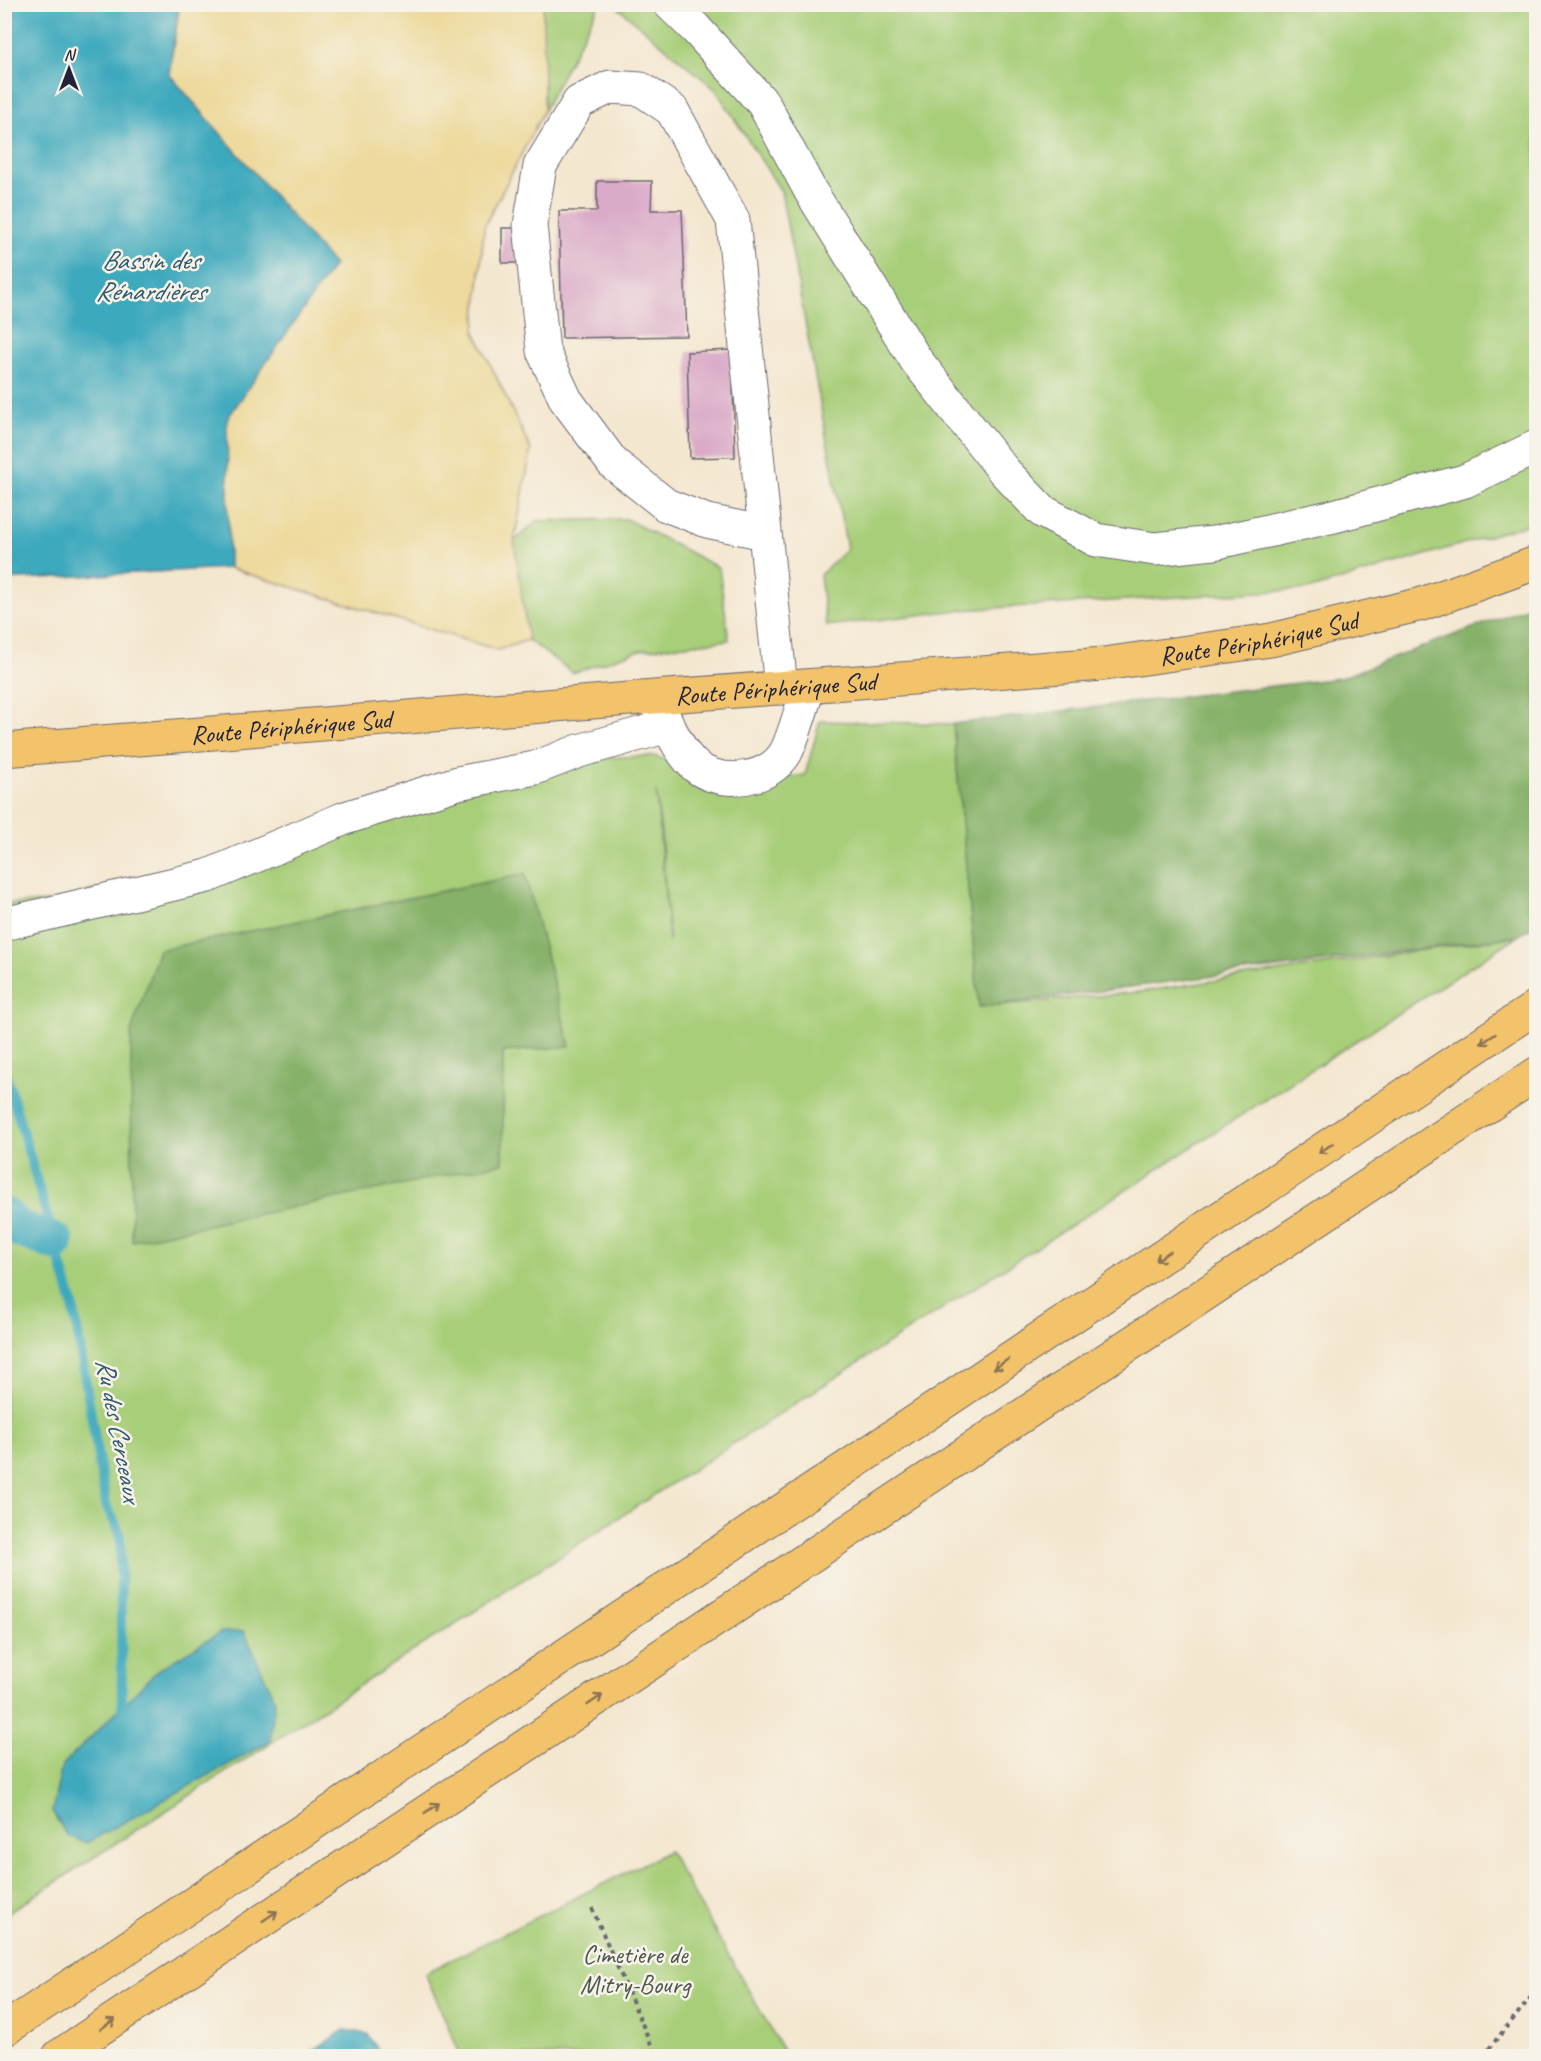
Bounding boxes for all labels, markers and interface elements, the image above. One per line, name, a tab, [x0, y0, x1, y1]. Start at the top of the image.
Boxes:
north arrow	[39, 39, 99, 99]
text: N	[64, 45, 77, 65]
water label: Bassin des Rénardières	[95, 243, 209, 308]
street label: Route Périphérique Sud	[1157, 603, 1365, 673]
street label: Route Périphérique Sud	[674, 664, 881, 712]
street label: Route Périphérique Sud	[189, 702, 397, 752]
one-way arrow	[1480, 1034, 1497, 1046]
one-way arrow	[1318, 1142, 1334, 1154]
one-way arrow	[1156, 1250, 1172, 1262]
water label: Ru des Cerceaux	[88, 1356, 150, 1509]
one-way arrow	[994, 1358, 1010, 1370]
one-way arrow	[586, 1694, 603, 1706]
one-way arrow	[424, 1802, 440, 1814]
one-way arrow	[261, 1910, 278, 1922]
park label: Cimetière de Mitry-Bourg	[580, 1938, 692, 2001]
one-way arrow	[99, 2018, 116, 2030]

